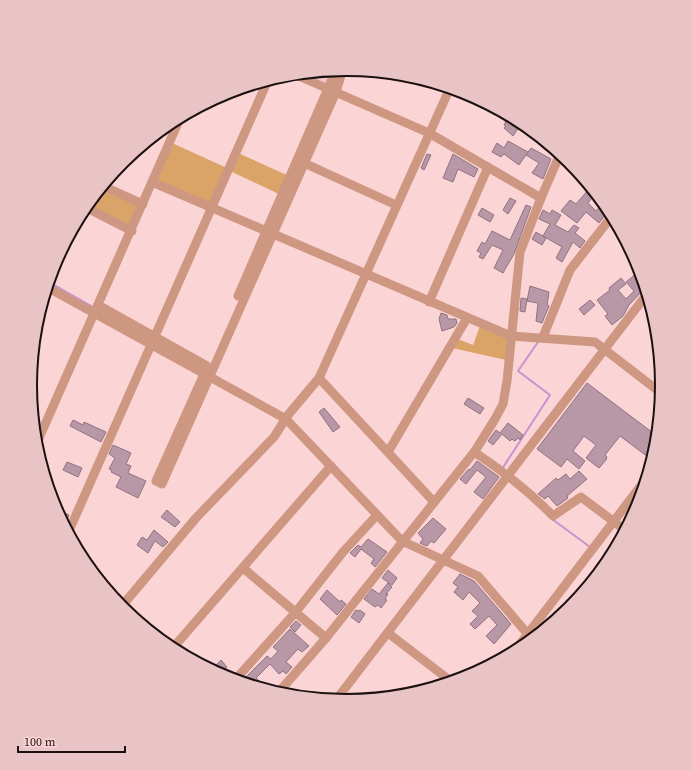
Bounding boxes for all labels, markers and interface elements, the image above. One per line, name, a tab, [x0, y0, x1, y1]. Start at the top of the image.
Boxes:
scale bar	[18, 728, 125, 754]
text: 100 m	[24, 734, 56, 750]

